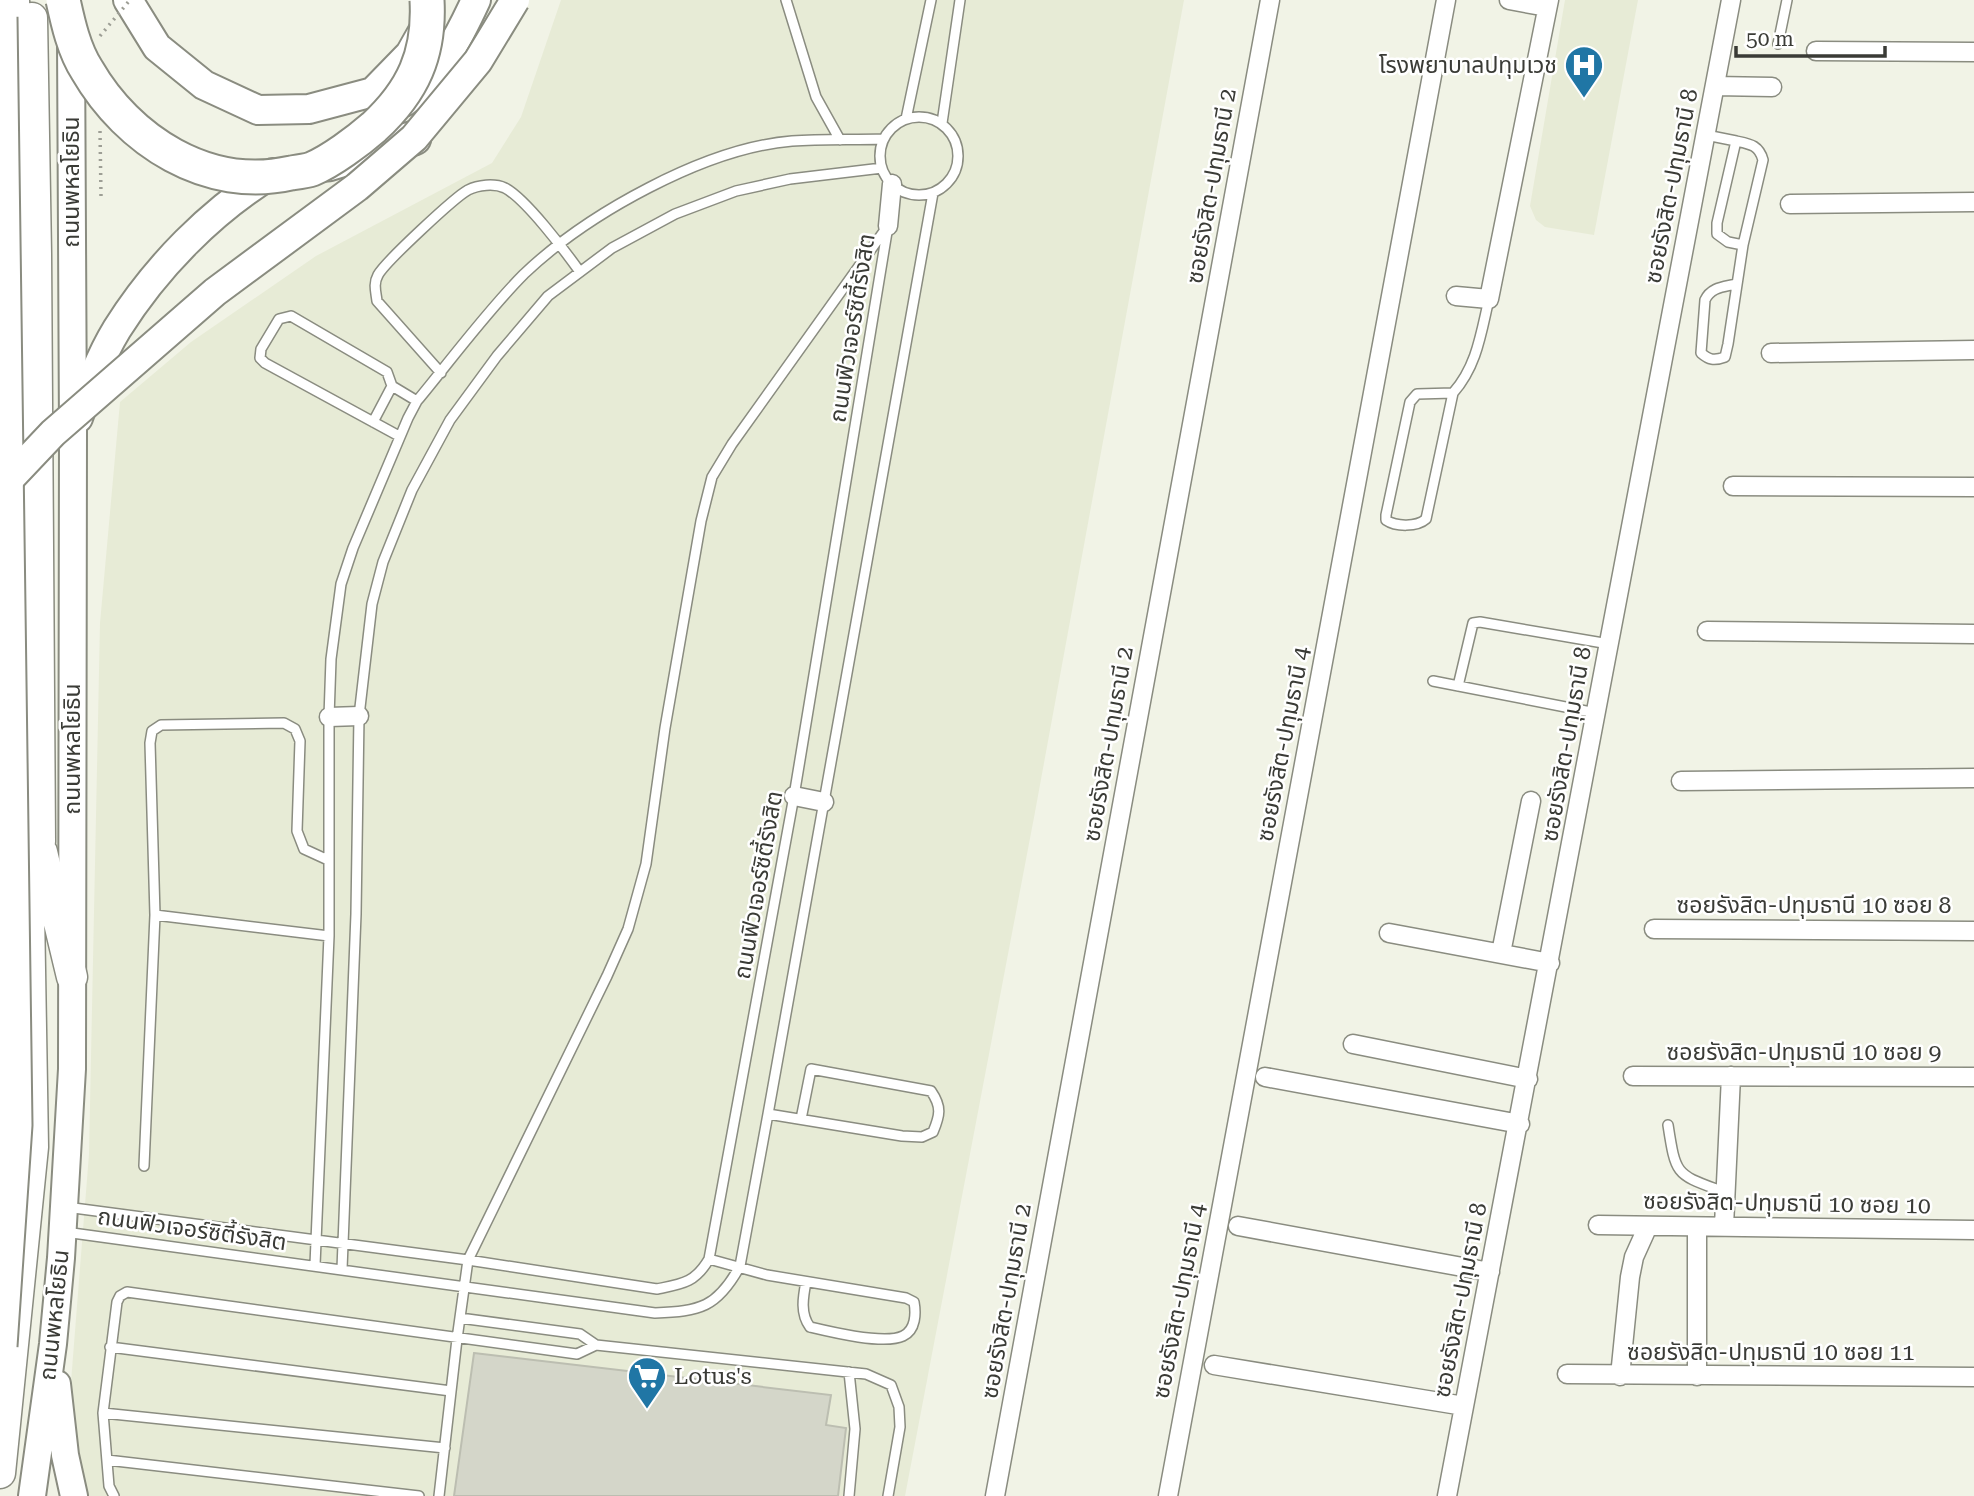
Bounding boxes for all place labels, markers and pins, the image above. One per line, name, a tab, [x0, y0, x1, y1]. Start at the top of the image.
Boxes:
hospital icon: โรงพยาบาลปทุมเวช	[1563, 44, 1605, 99]
place label: โรงพยาบาลปทุมเวช	[1379, 52, 1557, 79]
supermarket icon: Lotus's	[626, 1355, 668, 1410]
place label: Lotus's	[674, 1363, 752, 1390]

